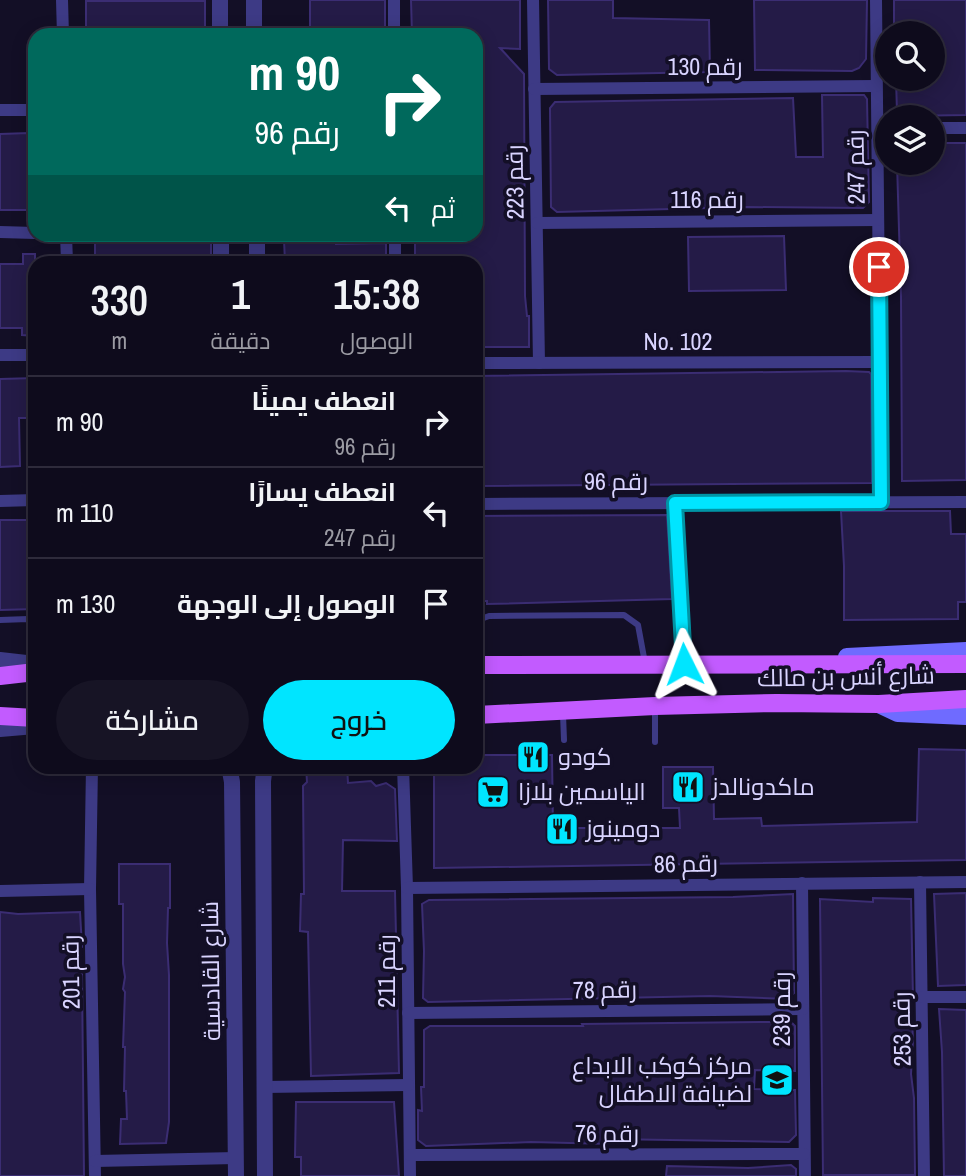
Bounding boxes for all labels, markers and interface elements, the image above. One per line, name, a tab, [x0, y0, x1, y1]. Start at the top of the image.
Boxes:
map controls	[875, 21, 945, 175]
button: search	[875, 21, 945, 91]
text: 90 m	[248, 39, 340, 105]
street label: رقم 130	[667, 50, 743, 83]
icon: right	[364, 56, 455, 147]
button: layers	[875, 105, 945, 175]
text: رقم 96	[255, 111, 340, 154]
street label: رقم 247	[838, 129, 873, 205]
street label: رقم 223	[497, 144, 532, 220]
street label: رقم 116	[670, 183, 744, 216]
icon: left	[379, 189, 417, 227]
text: ثم	[431, 191, 455, 226]
pin	[849, 237, 909, 297]
icon: arrive	[860, 248, 898, 286]
text: 1	[231, 266, 250, 322]
text: 15:38	[333, 266, 420, 322]
text: 330	[91, 272, 148, 328]
text: m	[111, 325, 127, 356]
text: دقيقة	[211, 325, 270, 356]
text: الوصول	[340, 325, 413, 356]
street label: No. 102	[644, 325, 712, 357]
text: انعطف يمينًا	[251, 383, 396, 418]
icon: right	[417, 403, 455, 441]
text: 90 m	[56, 404, 103, 439]
text: رقم 96	[335, 431, 396, 462]
street label: رقم 96	[584, 465, 648, 498]
text: انعطف يسارًا	[248, 474, 396, 509]
icon: left	[417, 494, 455, 532]
text: 110 m	[56, 495, 114, 530]
text: رقم 247	[324, 522, 396, 553]
icon: arrive	[417, 585, 455, 623]
text: 130 m	[56, 586, 115, 621]
text: الوصول إلى الوجهة	[177, 586, 396, 621]
position arrow	[647, 627, 721, 701]
street label: شارع أنس بن مالك	[757, 658, 935, 695]
button: مشاركة	[56, 680, 249, 760]
button: خروج	[263, 680, 455, 760]
restaurant icon: كودو	[514, 738, 552, 776]
place label: كودو	[558, 740, 612, 772]
restaurant icon: ماكدونالدز	[669, 768, 707, 806]
place label: ماكدونالدز	[710, 770, 815, 802]
supermarket icon: الياسمين بلازا	[474, 773, 512, 811]
place label: الياسمين بلازا	[518, 775, 646, 807]
restaurant icon: دومينوز	[543, 810, 581, 848]
place label: دومينوز	[584, 812, 660, 844]
street label: رقم 86	[654, 846, 718, 881]
street label: شارع القادسية	[193, 901, 228, 1041]
street label: رقم 201	[53, 934, 88, 1010]
street label: رقم 211	[370, 934, 403, 1008]
street label: رقم 239	[765, 971, 798, 1047]
street label: رقم 78	[573, 972, 637, 1007]
street label: رقم 253	[884, 991, 919, 1067]
place label: مركز كوكب الابداع لضيافة الاطفال	[572, 1049, 752, 1109]
school or university icon: مركز كوكب الابداع لضيافة الاطفال	[758, 1061, 796, 1099]
street label: رقم 76	[575, 1117, 639, 1150]

